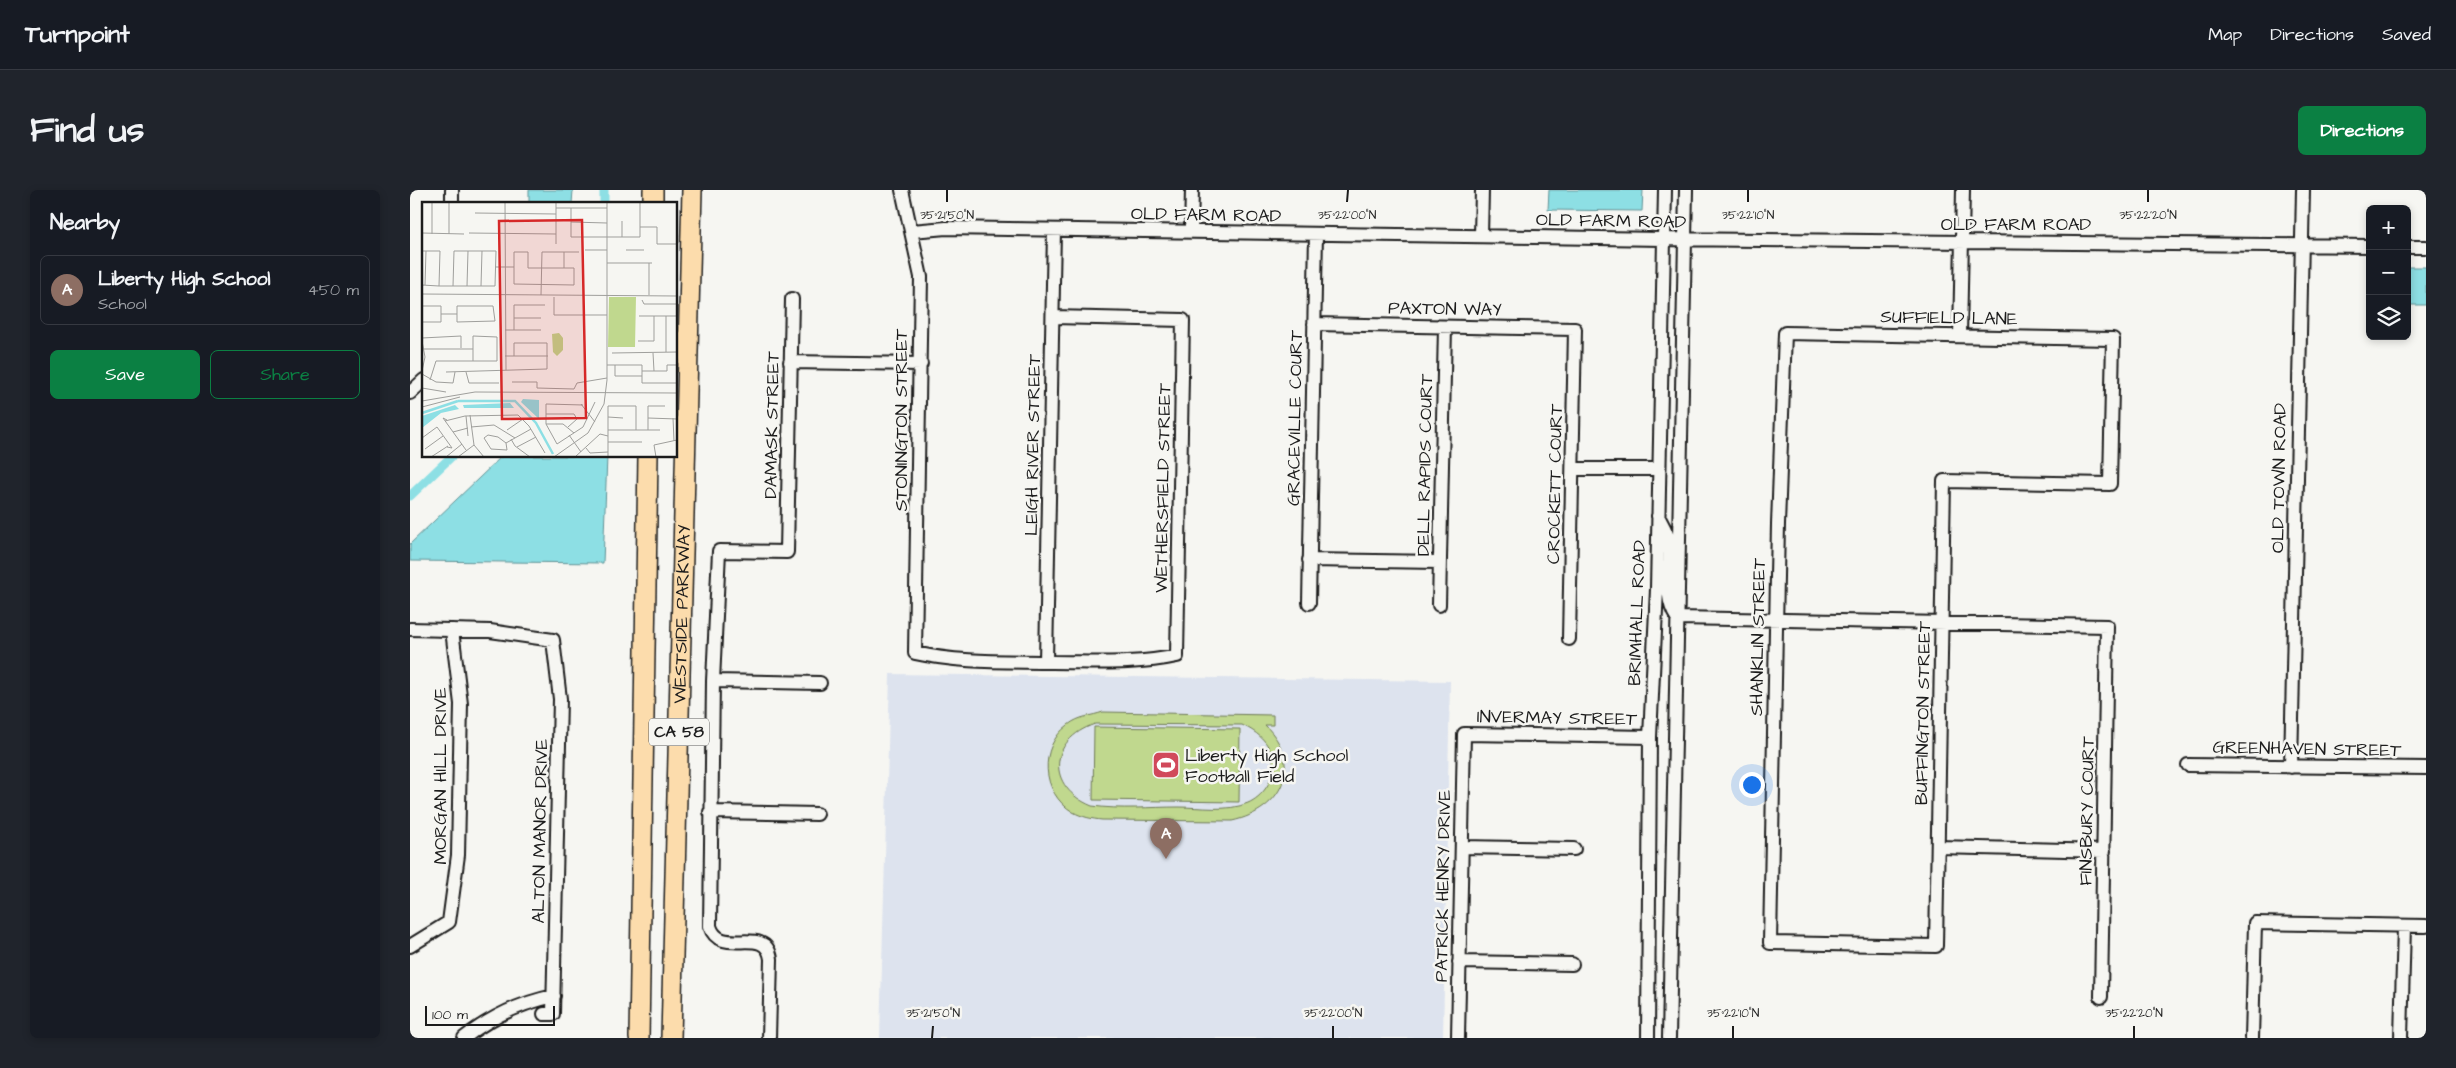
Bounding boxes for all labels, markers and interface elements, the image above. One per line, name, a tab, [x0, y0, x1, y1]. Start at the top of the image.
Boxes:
text: Turnpoint	[25, 18, 130, 52]
text: Map	[2208, 22, 2242, 47]
text: Directions	[2270, 22, 2354, 47]
text: Saved	[2382, 22, 2431, 47]
text: Find us	[30, 106, 144, 155]
button: Directions	[2298, 106, 2426, 155]
street label: OLD FARM ROAD	[1131, 201, 1282, 229]
inset map	[422, 202, 678, 458]
map controls	[2366, 205, 2411, 340]
button: +	[2366, 205, 2411, 250]
text: 35°21'50"N	[920, 207, 974, 224]
text: 35°22'00"N	[1318, 207, 1377, 224]
street label: OLD FARM ROAD	[1536, 207, 1687, 235]
text: 35°22'10"N	[1722, 207, 1775, 224]
text: 35°22'20"N	[2119, 207, 2177, 224]
text: Nearby	[50, 208, 120, 237]
street label: OLD FARM ROAD	[1941, 212, 2092, 237]
button: −	[2366, 250, 2411, 295]
text: Liberty High School	[98, 266, 270, 293]
text: A	[62, 279, 72, 301]
text: 450 m	[308, 279, 359, 301]
text: School	[98, 293, 147, 315]
button: layers	[2366, 295, 2411, 340]
street label: PAXTON WAY	[1388, 296, 1502, 322]
street label: SUFFIELD LANE	[1880, 304, 2018, 332]
street label: STONINGTON STREET	[889, 328, 914, 511]
street label: GRACEVILLE COURT	[1281, 329, 1309, 506]
button: Save	[50, 350, 200, 399]
button: Share	[210, 350, 360, 399]
street label: DAMASK STREET	[758, 350, 786, 499]
street label: LEIGH RIVER STREET	[1019, 353, 1047, 536]
street label: DELL RAPIDS COURT	[1411, 373, 1439, 556]
street label: WETHERSFIELD STREET	[1149, 382, 1177, 593]
street label: OLD TOWN ROAD	[2265, 402, 2293, 553]
street label: CROCKETT COURT	[1541, 403, 1569, 564]
street label: WESTSIDE PARKWAY	[667, 524, 696, 704]
street label: BRIMHALL ROAD	[1622, 539, 1652, 686]
street label: SHANKLIN STREET	[1744, 557, 1772, 716]
street label: BUFFINGTON STREET	[1909, 620, 1937, 805]
street label: MORGAN HILL DRIVE	[428, 687, 453, 865]
street label: INVERMAY STREET	[1477, 704, 1638, 732]
road number: CA 58	[649, 718, 709, 746]
street label: FINSBURY COURT	[2073, 735, 2101, 886]
street label: GREENHAVEN STREET	[2212, 735, 2402, 763]
street label: ALTON MANOR DRIVE	[526, 738, 554, 924]
place label: Liberty High School Football Field	[1185, 743, 1348, 789]
sports icon: Liberty High School Football Field	[1151, 750, 1181, 780]
your location	[1739, 772, 1765, 798]
street label: PATRICK HENRY DRIVE	[1429, 789, 1457, 982]
pin: A	[1150, 818, 1182, 859]
scale bar	[425, 1003, 555, 1026]
text: 100 m	[432, 1005, 468, 1025]
text: 35°21'50"N	[906, 1005, 960, 1022]
text: 35°22'00"N	[1304, 1005, 1363, 1022]
text: 35°22'10"N	[1707, 1005, 1760, 1022]
text: 35°22'20"N	[2105, 1005, 2163, 1022]

